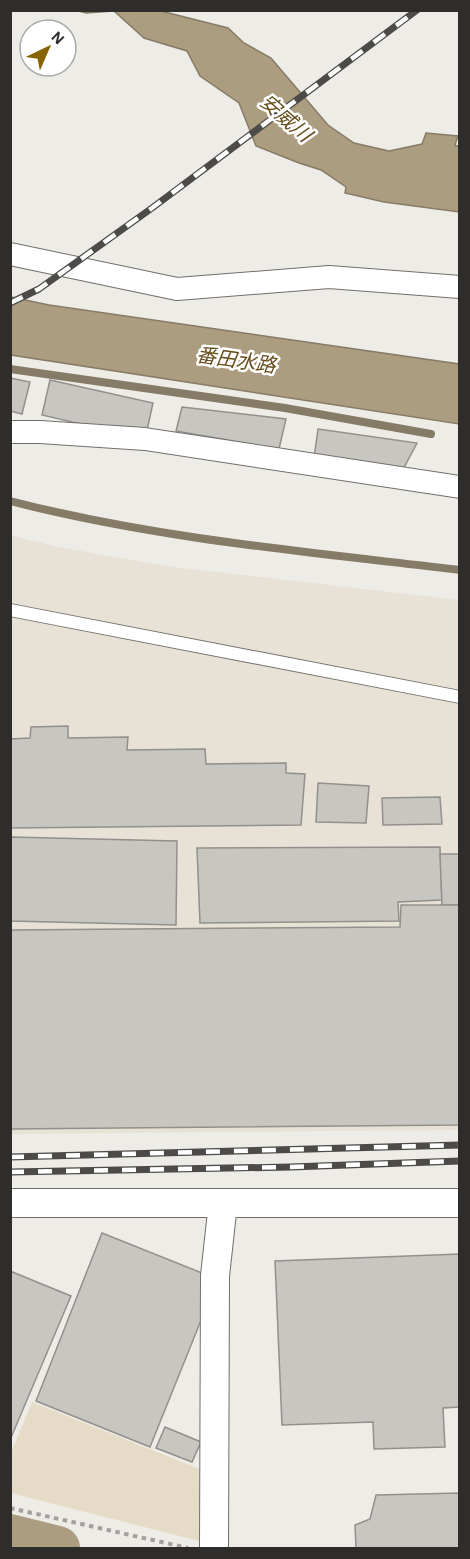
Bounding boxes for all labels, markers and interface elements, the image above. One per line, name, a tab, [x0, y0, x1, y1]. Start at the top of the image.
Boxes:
north arrow	[18, 18, 78, 78]
text: N	[48, 28, 67, 48]
water label: 安威川	[256, 91, 317, 147]
water label: 番田水路	[195, 345, 279, 377]

